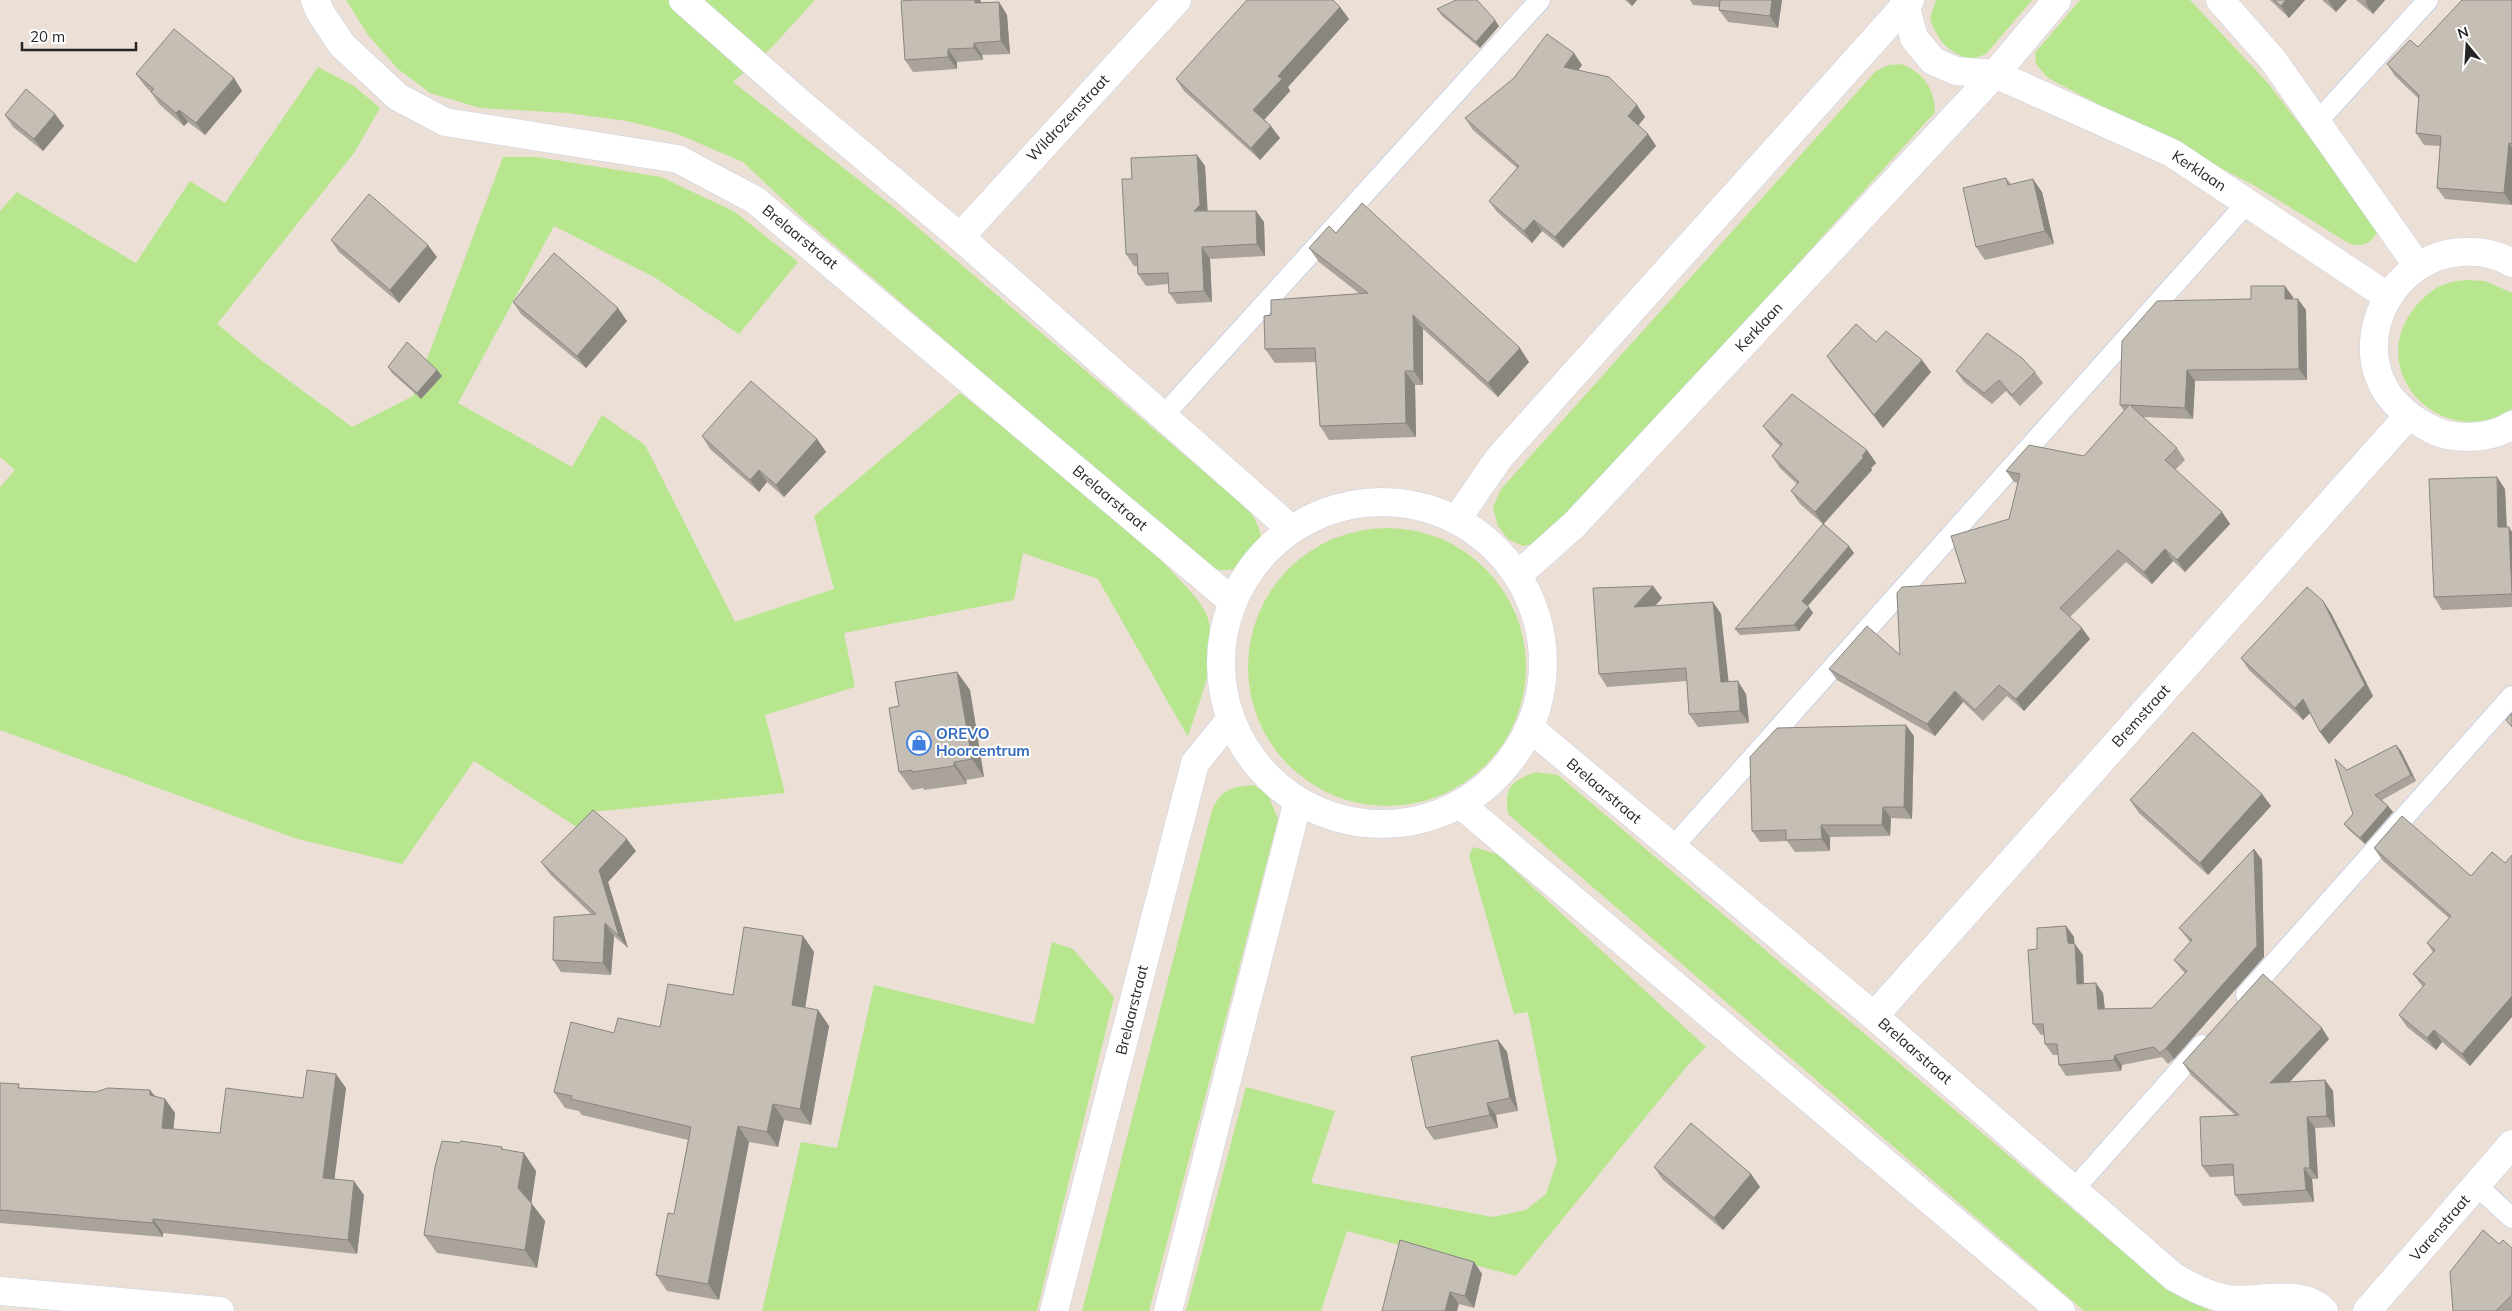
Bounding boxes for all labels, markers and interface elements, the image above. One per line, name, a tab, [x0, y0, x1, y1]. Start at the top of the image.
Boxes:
scale bar	[22, 20, 136, 52]
north arrow	[2442, 20, 2492, 70]
text: N	[2455, 22, 2471, 43]
text: 20 m	[30, 27, 65, 46]
street label: Wildrozenstraat	[1022, 70, 1113, 165]
street label: Kerklaan	[2169, 146, 2230, 195]
street label: Brelaarstraat	[759, 200, 842, 273]
street label: Kerklaan	[1731, 298, 1786, 355]
street label: Brelaarstraat	[1069, 461, 1152, 534]
street label: Bremstraat	[2107, 680, 2174, 751]
place label: OREVO Hoorcentrum	[936, 724, 1030, 760]
shop icon: OREVO Hoorcentrum	[906, 730, 932, 756]
street label: Brelaarstraat	[1563, 754, 1646, 827]
street label: Brelaarstraat	[1111, 963, 1152, 1057]
street label: Brelaarstraat	[1874, 1013, 1956, 1088]
street label: Varenstraat	[2406, 1190, 2474, 1265]

